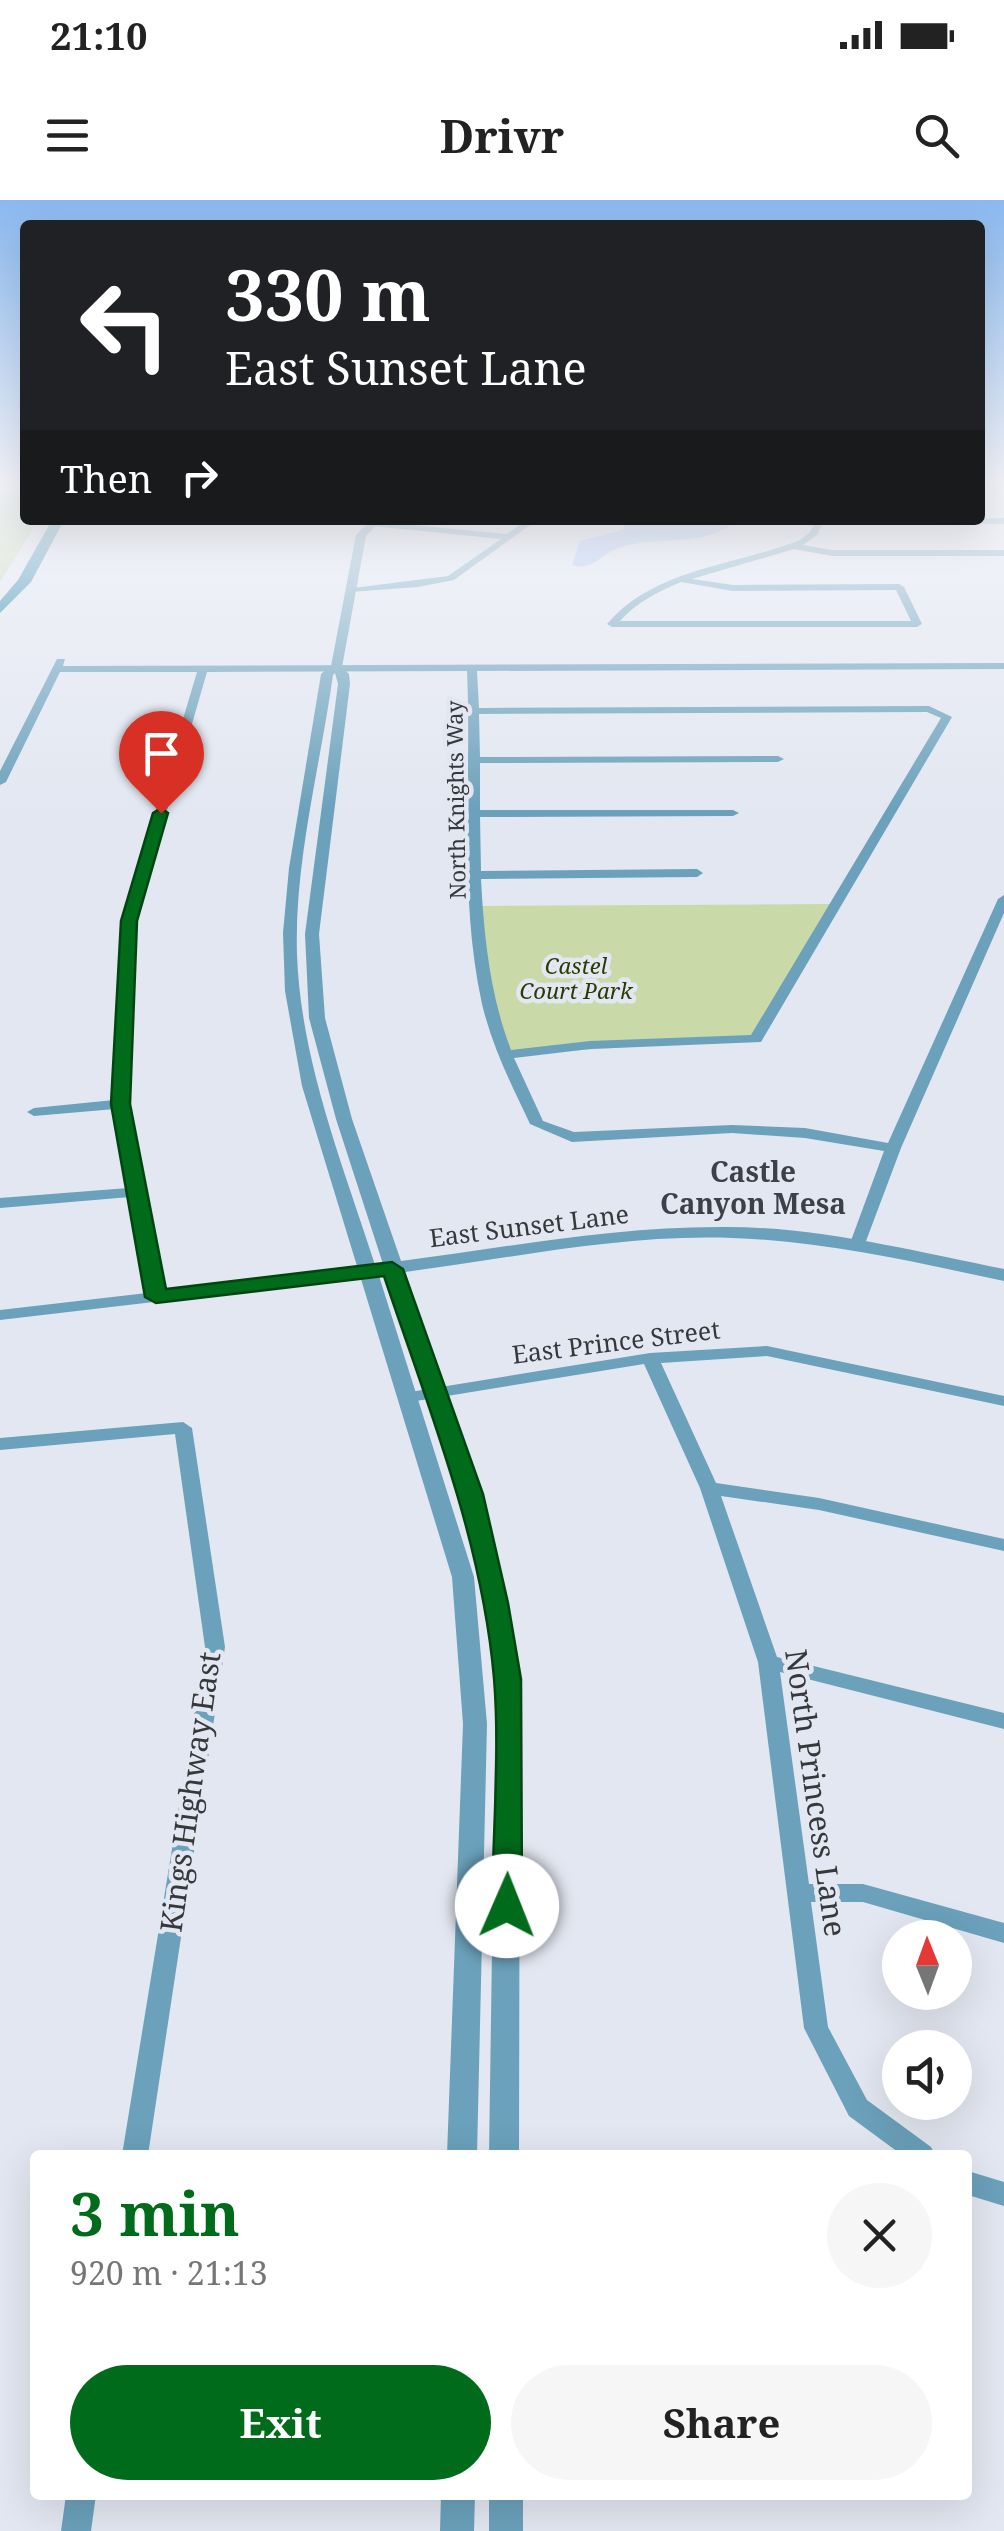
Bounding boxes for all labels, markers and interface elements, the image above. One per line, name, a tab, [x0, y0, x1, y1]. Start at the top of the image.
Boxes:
text: 21:10	[50, 9, 147, 61]
text: Drivr	[440, 105, 564, 166]
icon: menu	[40, 108, 95, 163]
icon: search	[909, 108, 964, 163]
text: 330 m	[225, 246, 431, 342]
icon: left	[60, 260, 190, 390]
text: East Sunset Lane	[225, 337, 587, 398]
icon: right	[172, 450, 227, 505]
text: Then	[60, 452, 152, 504]
street label: North Knights Way	[438, 700, 472, 900]
pin	[119, 711, 204, 814]
icon: arrive	[134, 726, 189, 781]
park label: Castel Court Park	[520, 950, 634, 1005]
district label: Castle Canyon Mesa	[660, 1152, 846, 1222]
street label: East Sunset Lane	[427, 1196, 631, 1254]
street label: East Prince Street	[510, 1311, 722, 1371]
street label: North Princess Lane	[776, 1647, 857, 1939]
street label: Kings Highway East	[150, 1649, 229, 1935]
position arrow	[455, 1854, 559, 1958]
north arrow	[882, 1920, 972, 2010]
map controls	[882, 1920, 972, 2120]
button: sound	[882, 2030, 972, 2120]
text: 3 min	[70, 2172, 240, 2254]
button: close	[827, 2183, 932, 2288]
text: 920 m · 21:13	[70, 2251, 268, 2294]
button: Exit	[70, 2365, 491, 2480]
button: Share	[511, 2365, 932, 2480]

